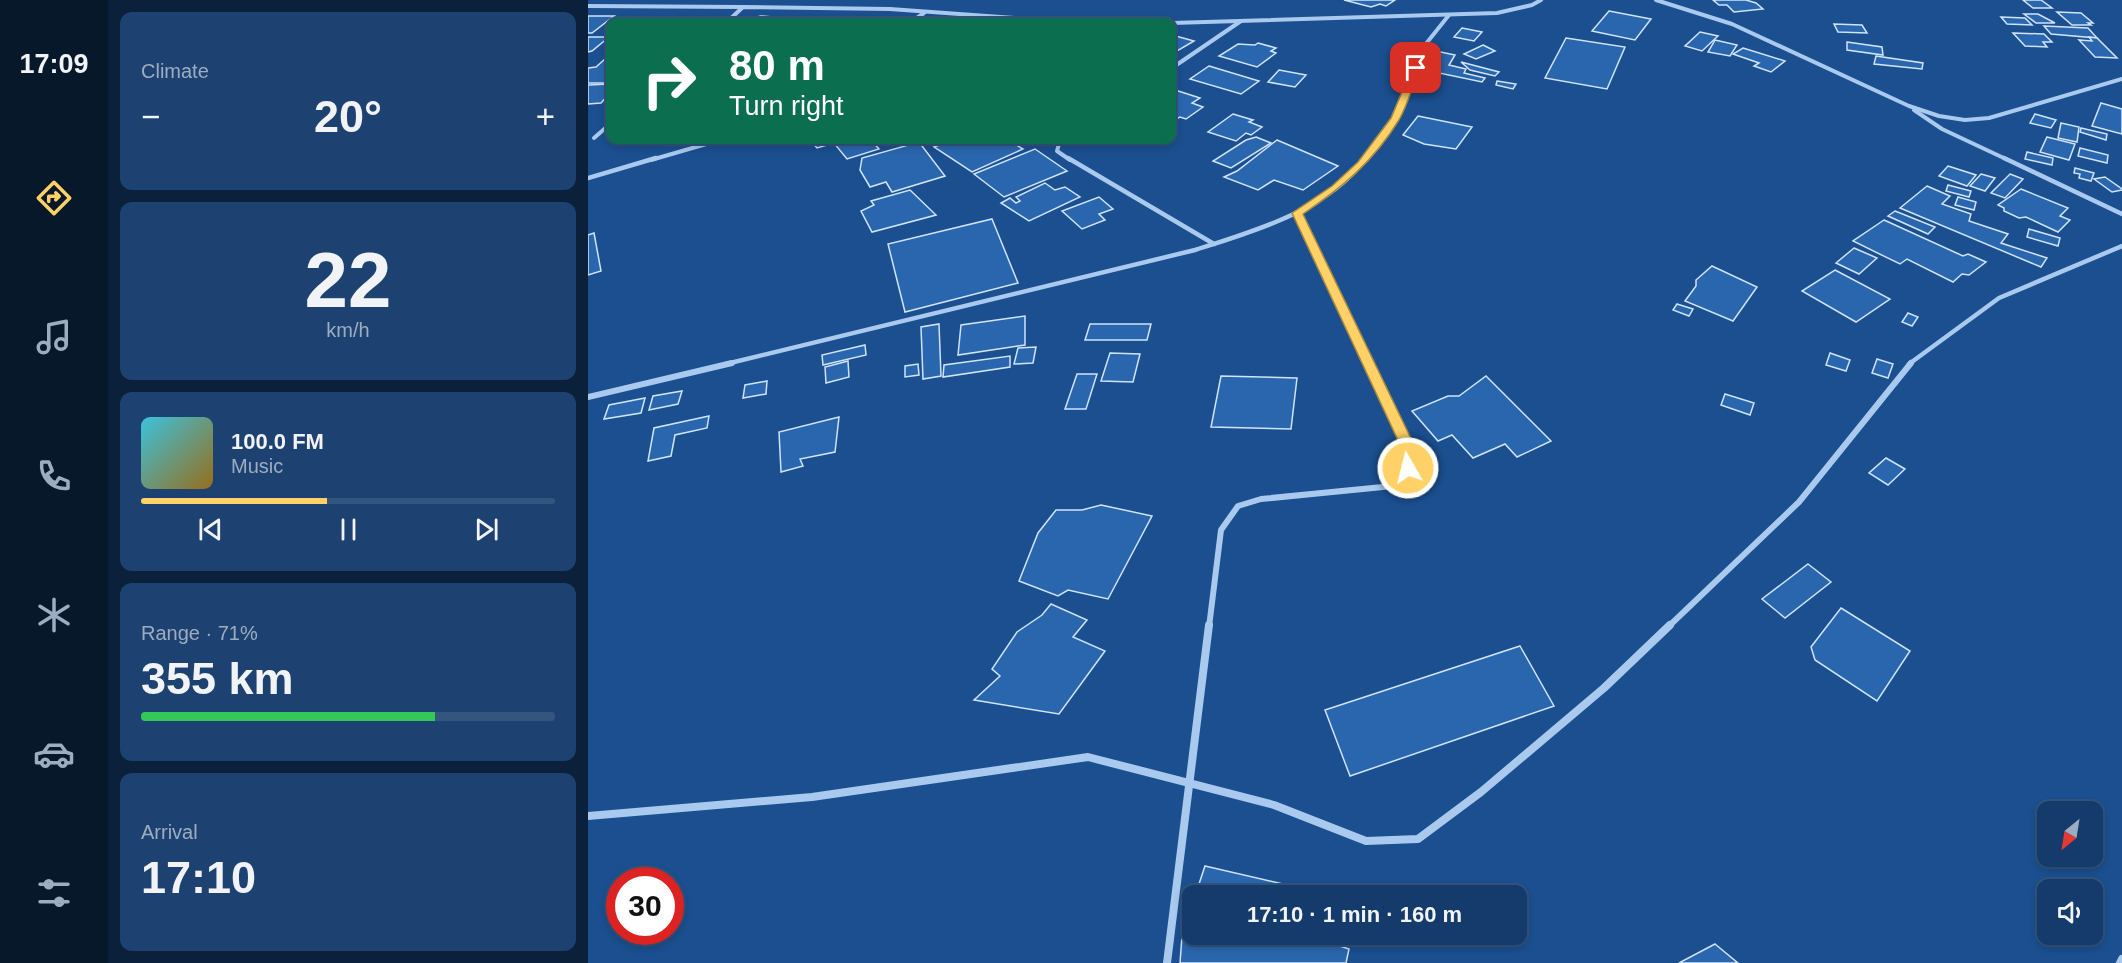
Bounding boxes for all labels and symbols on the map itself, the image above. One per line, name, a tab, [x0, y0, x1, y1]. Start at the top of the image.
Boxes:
pin	[1390, 42, 1441, 93]
position arrow	[1376, 436, 1440, 500]
north arrow	[2037, 801, 2103, 867]
speed limit sign: 30	[606, 867, 684, 945]

